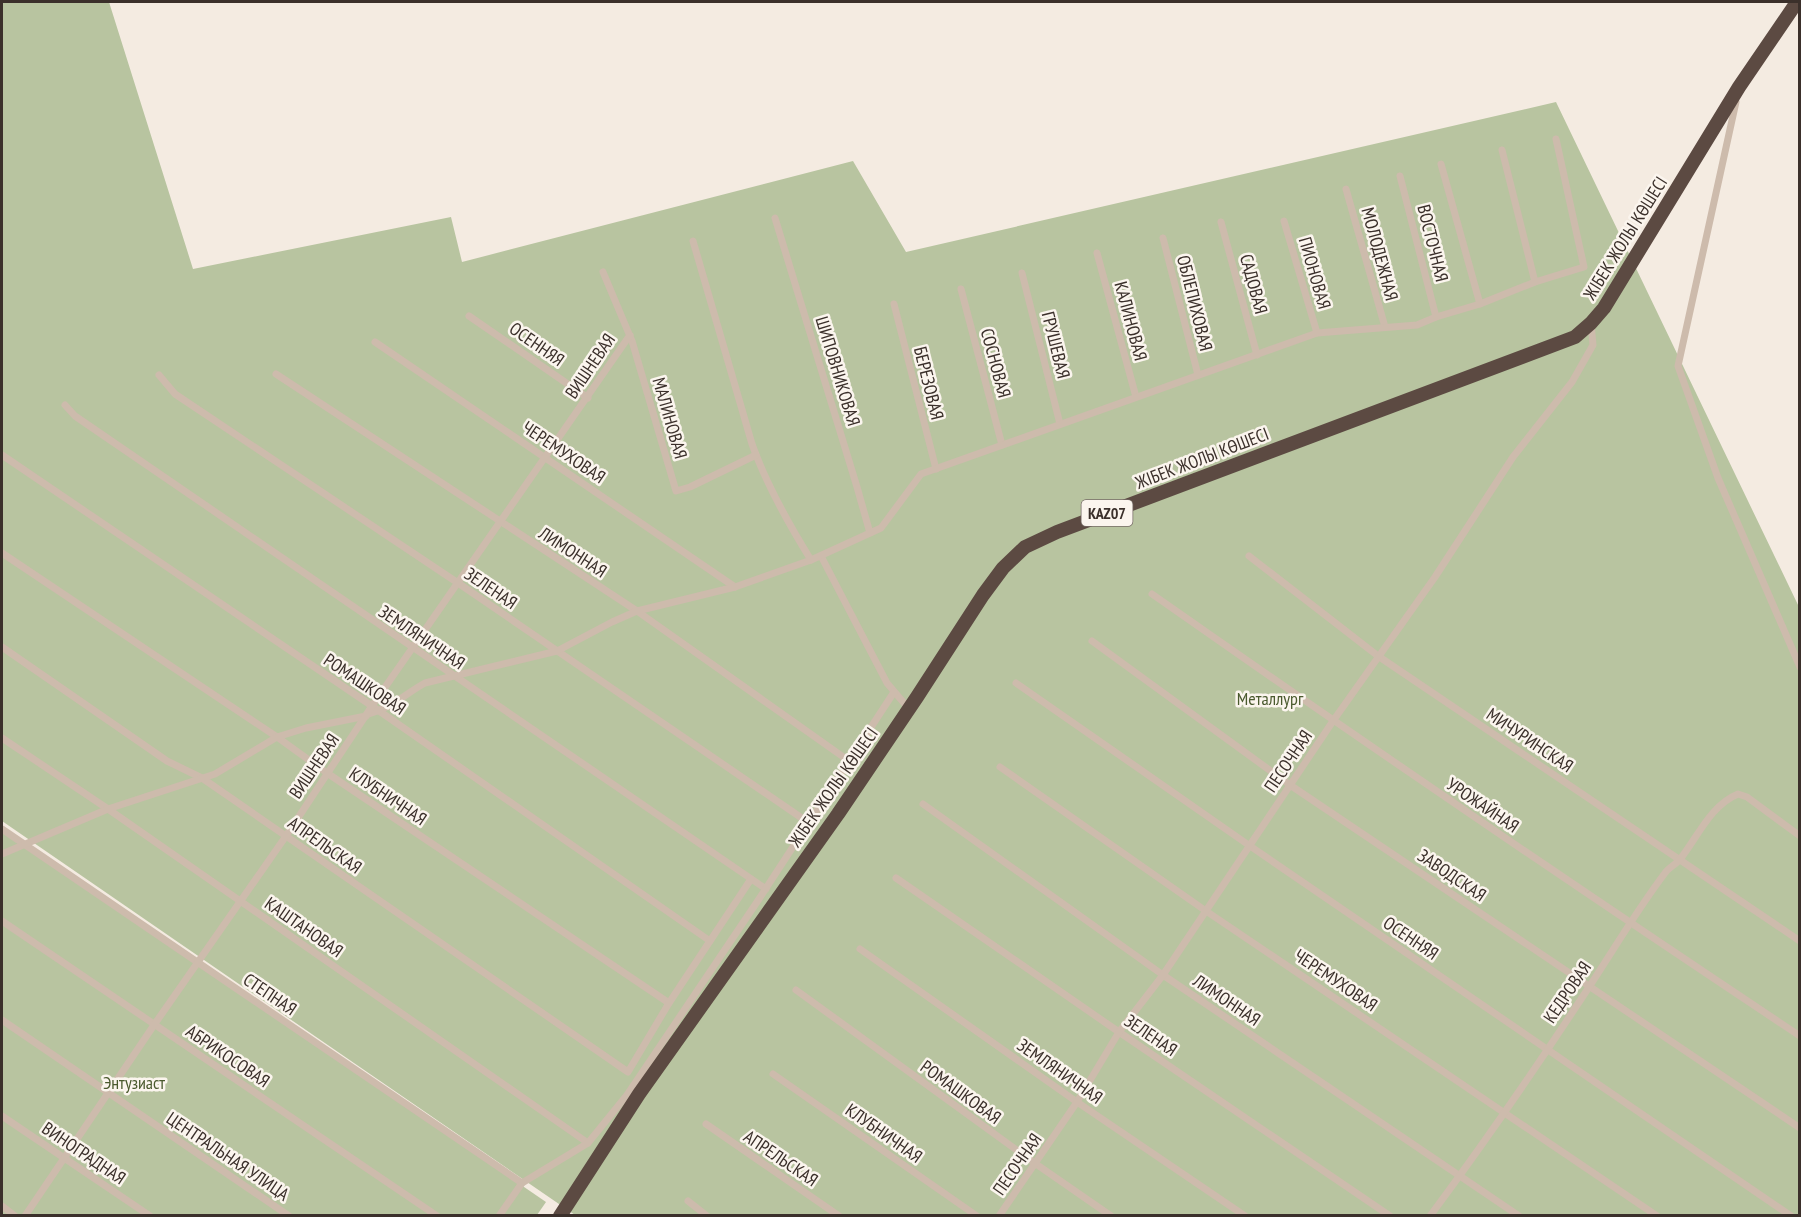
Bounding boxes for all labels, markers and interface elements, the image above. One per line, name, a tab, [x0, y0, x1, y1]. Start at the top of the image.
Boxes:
street label: ЖІБЕК ЖОЛЫ КӨШЕСІ	[1577, 172, 1672, 305]
street label: ВОСТОЧНАЯ	[1412, 202, 1454, 284]
street label: МОЛОДЕЖНАЯ	[1357, 205, 1403, 303]
street label: ПИОНОВАЯ	[1294, 234, 1336, 312]
street label: САДОВАЯ	[1235, 252, 1273, 316]
street label: ОБЛЕПИХОВАЯ	[1172, 253, 1218, 353]
street label: КАЛИНОВАЯ	[1109, 279, 1153, 363]
street label: ГРУШЕВАЯ	[1037, 309, 1075, 381]
street label: ШИПОВНИКОВАЯ	[810, 313, 866, 429]
street label: ОСЕННЯЯ	[505, 317, 569, 371]
street label: СОСНОВАЯ	[976, 326, 1016, 400]
street label: ВИШНЕВАЯ	[560, 329, 620, 403]
street label: БЕРЕЗОВАЯ	[909, 344, 949, 422]
street label: МАЛИНОВАЯ	[647, 375, 693, 461]
street label: ЧЕРЕМУХОВАЯ	[518, 416, 610, 488]
street label: ЖІБЕК ЖОЛЫ КӨШЕСІ	[1131, 422, 1272, 494]
road number: KAZ07	[1082, 500, 1132, 526]
street label: ЛИМОННАЯ	[534, 521, 611, 582]
street label: ЗЕЛЕНАЯ	[460, 562, 522, 614]
street label: ЗЕМЛЯНИЧНАЯ	[375, 600, 469, 674]
street label: РОМАШКОВАЯ	[320, 648, 410, 720]
park label: Металлург	[1237, 687, 1304, 710]
street label: МИЧУРИНСКАЯ	[1482, 703, 1578, 777]
street label: ЖІБЕК ЖОЛЫ КӨШЕСІ	[783, 723, 883, 852]
street label: ПЕСОЧНАЯ	[1259, 725, 1317, 797]
street label: ВИШНЕВАЯ	[284, 729, 344, 803]
street label: КЛУБНИЧНАЯ	[345, 762, 431, 830]
street label: УРОЖАЙНАЯ	[1443, 773, 1523, 837]
street label: АПРЕЛЬСКАЯ	[284, 811, 366, 879]
street label: ЗАВОДСКАЯ	[1413, 844, 1491, 906]
street label: КАШТАНОВАЯ	[260, 892, 348, 962]
street label: ОСЕННЯЯ	[1379, 911, 1443, 965]
street label: ЧЕРЕМУХОВАЯ	[1290, 944, 1382, 1016]
street label: КЕДРОВАЯ	[1538, 957, 1596, 1027]
street label: СТЕПНАЯ	[239, 968, 301, 1020]
street label: ЛИМОННАЯ	[1188, 969, 1265, 1031]
street label: ЗЕЛЕНАЯ	[1120, 1009, 1182, 1061]
street label: АБРИКОСОВАЯ	[182, 1020, 274, 1092]
street label: ЗЕМЛЯНИЧНАЯ	[1013, 1033, 1107, 1109]
street label: РОМАШКОВАЯ	[916, 1055, 1006, 1129]
park label: Энтузиаст	[103, 1071, 165, 1094]
street label: КЛУБНИЧНАЯ	[841, 1098, 927, 1168]
street label: ЦЕНТРАЛЬНАЯ УЛИЦА	[162, 1106, 294, 1206]
street label: ВИНОГРАДНАЯ	[38, 1117, 130, 1189]
street label: АПРЕЛЬСКАЯ	[739, 1125, 823, 1191]
street label: ПЕСОЧНАЯ	[987, 1129, 1047, 1199]

